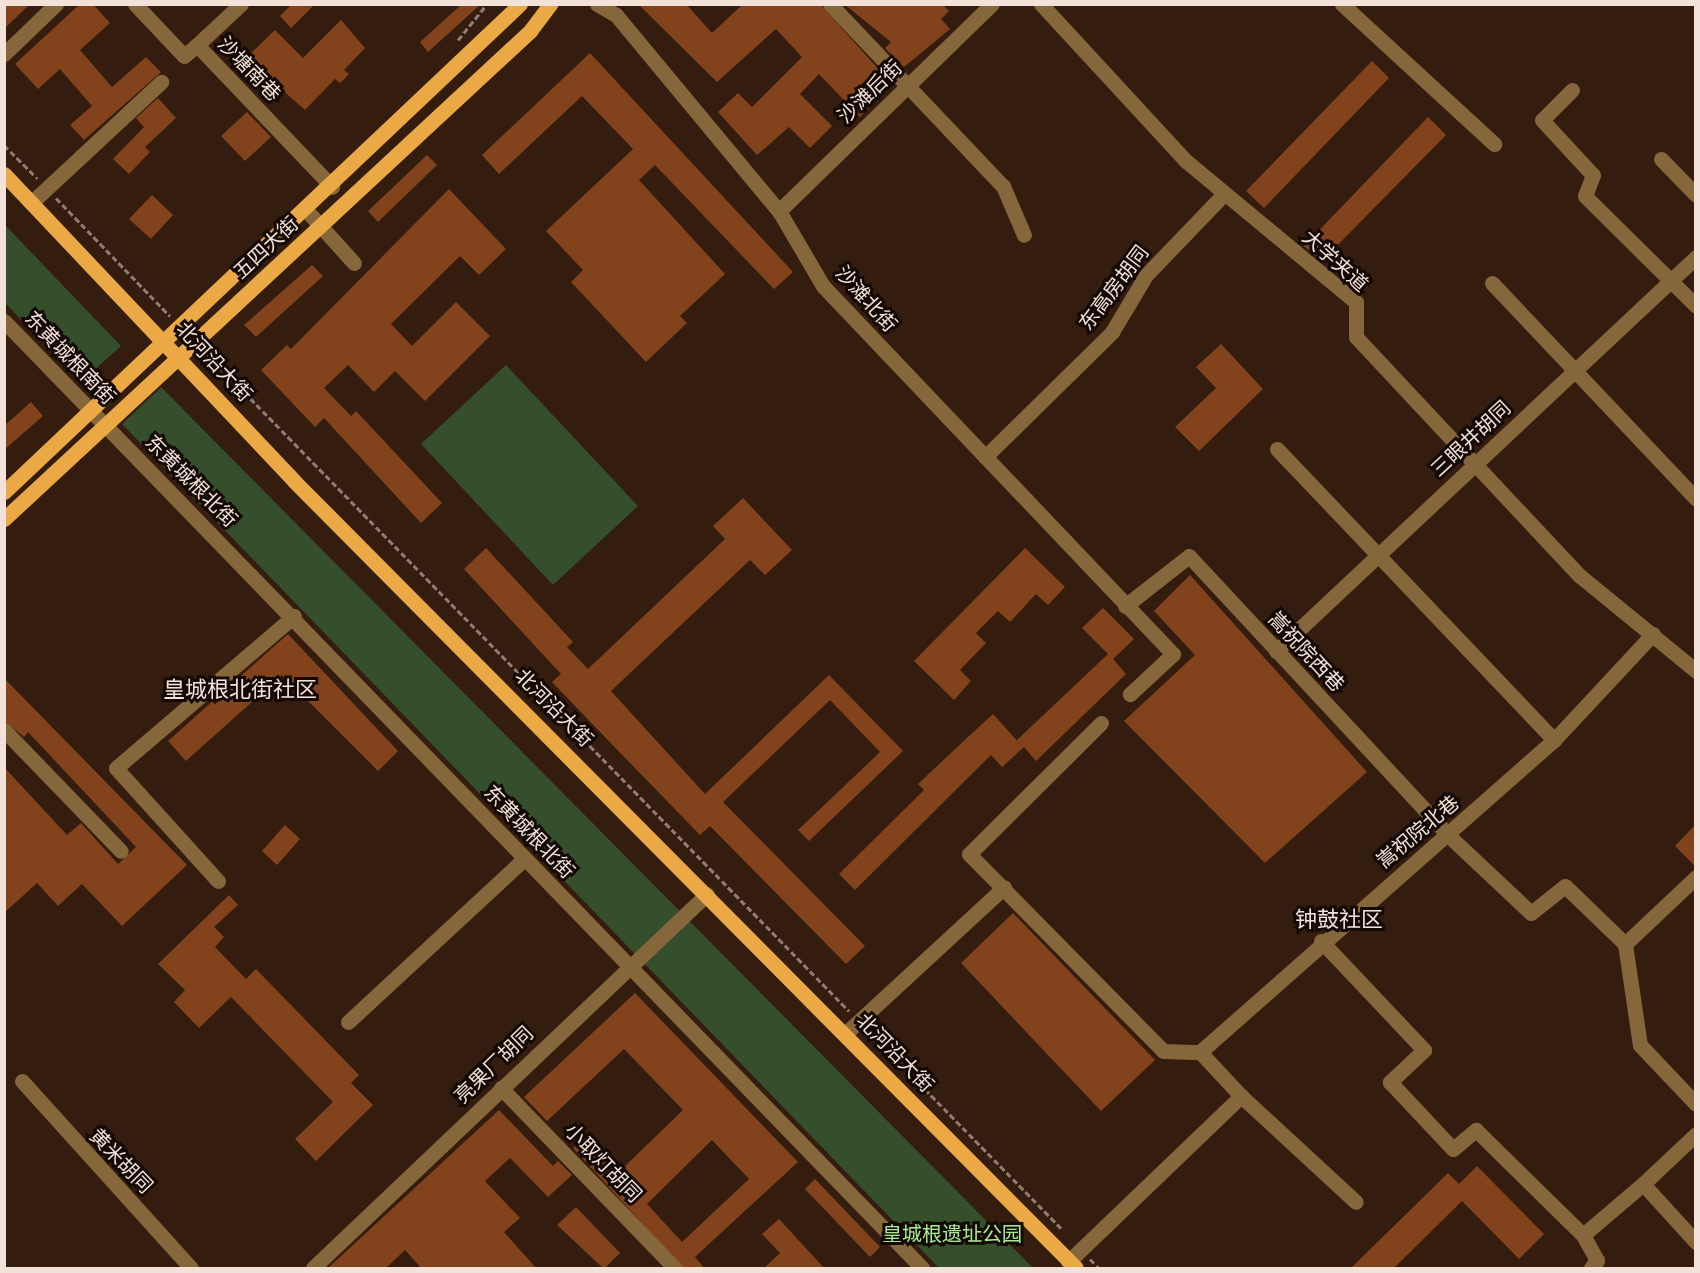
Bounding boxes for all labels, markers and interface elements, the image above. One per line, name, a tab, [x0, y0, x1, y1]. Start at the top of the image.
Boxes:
street label: 沙塘南巷	[213, 32, 285, 106]
street label: 沙滩后街	[833, 56, 907, 128]
street label: 五四大街	[229, 212, 303, 284]
street label: 大学夹道	[1297, 225, 1373, 297]
street label: 东高房胡同	[1074, 241, 1154, 335]
street label: 沙滩北街	[830, 261, 902, 337]
street label: 东黄城根南街	[20, 307, 120, 409]
street label: 北河沿大街	[171, 317, 257, 407]
street label: 三眼井胡同	[1426, 396, 1516, 482]
street label: 东黄城根北街	[140, 430, 242, 532]
street label: 嵩祝院西巷	[1263, 607, 1349, 697]
street label: 北河沿大街	[510, 664, 598, 752]
district label: 皇城根北街社区	[163, 677, 317, 703]
street label: 东黄城根北街	[479, 781, 579, 883]
street label: 嵩祝院北巷	[1372, 791, 1464, 873]
district label: 钟鼓社区	[1295, 907, 1383, 933]
street label: 北河沿大街	[852, 1009, 938, 1097]
street label: 亮果厂胡同	[450, 1022, 538, 1108]
street label: 小取灯胡同	[560, 1119, 646, 1207]
street label: 黄米胡同	[85, 1124, 157, 1198]
park label: 皇城根遗址公园	[882, 1222, 1022, 1246]

